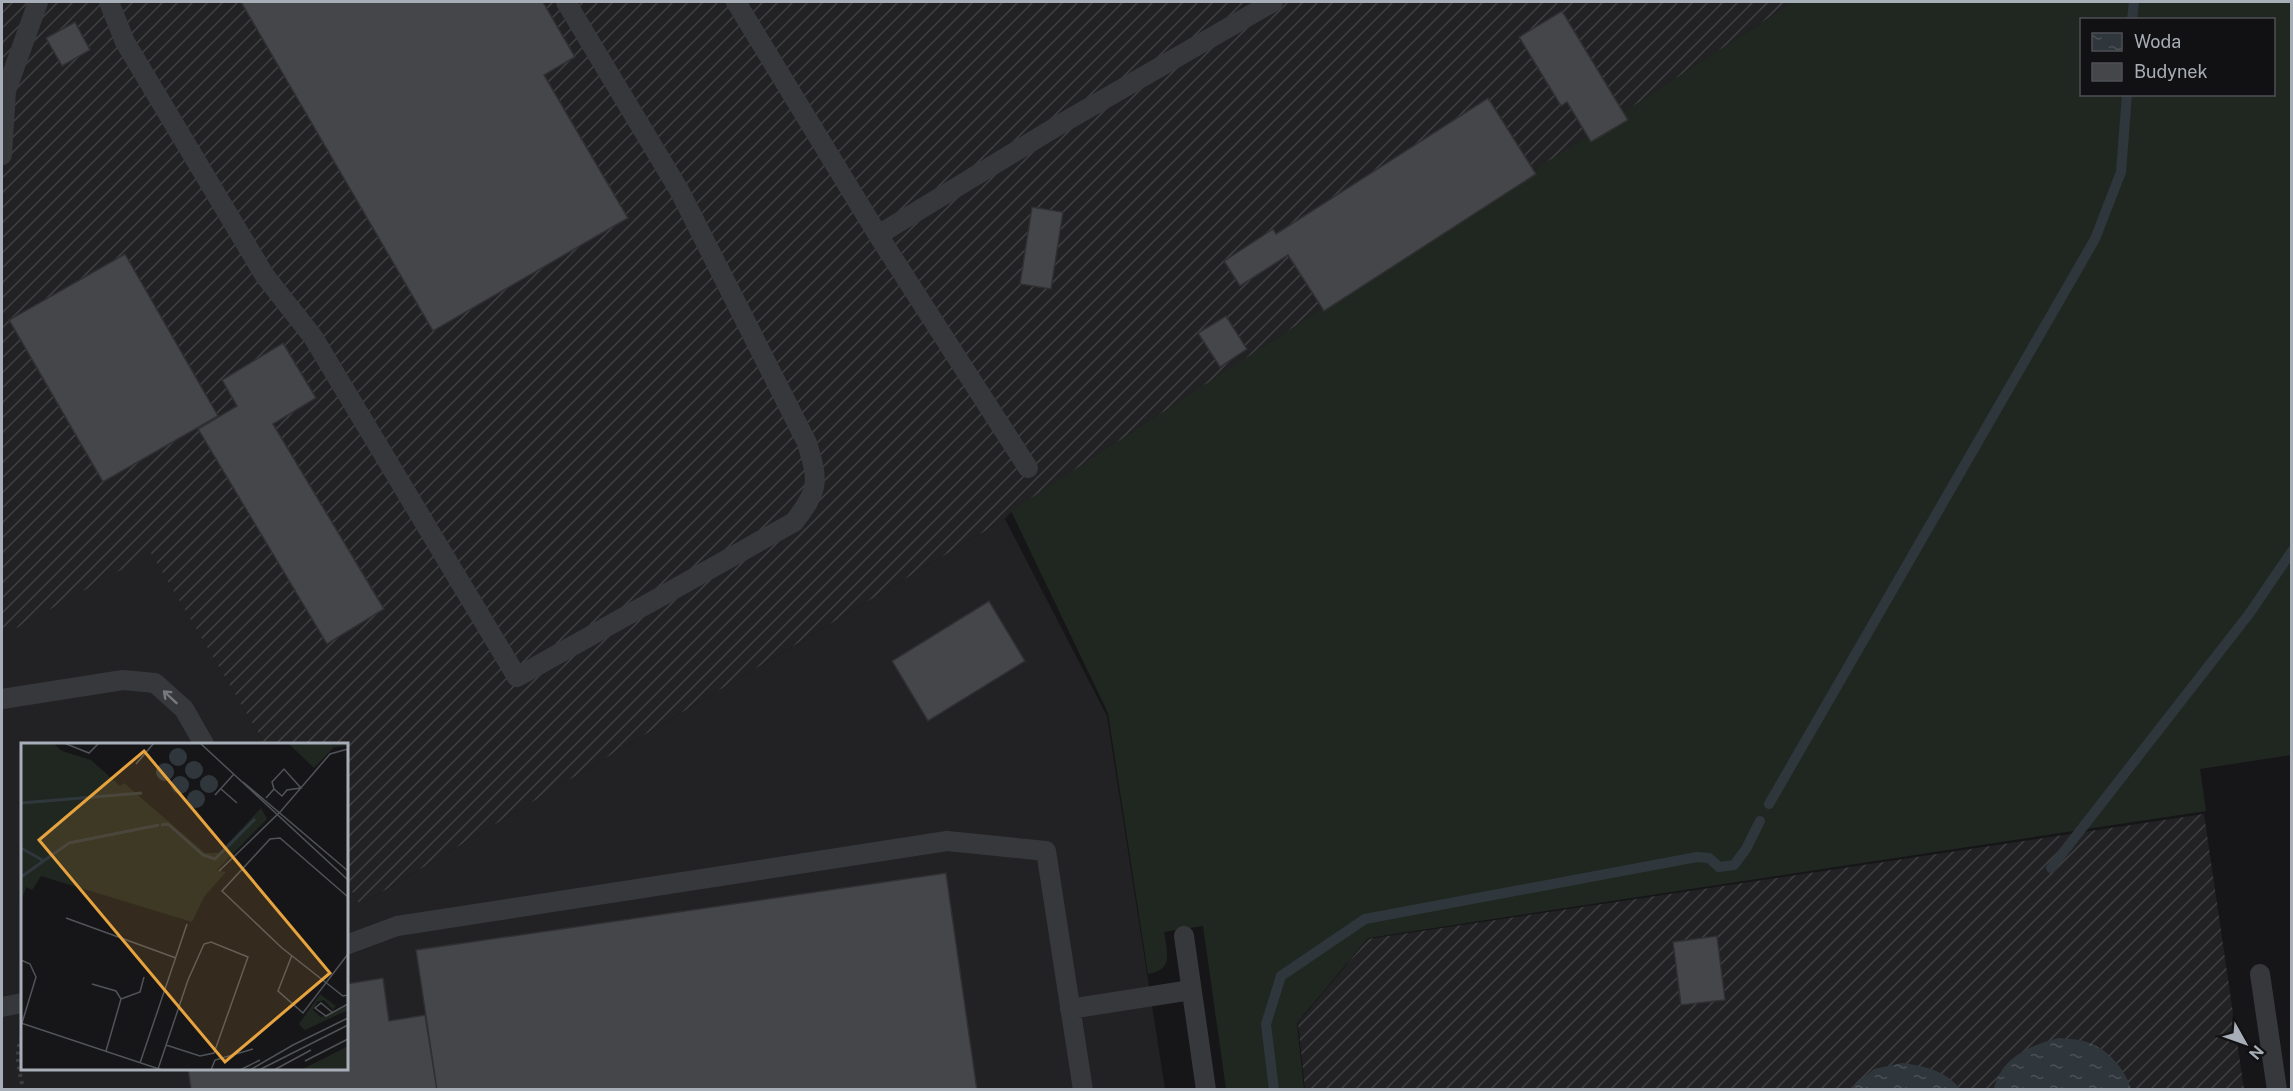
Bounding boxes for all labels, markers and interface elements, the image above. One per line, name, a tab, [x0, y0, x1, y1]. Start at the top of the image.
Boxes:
legend	[2080, 18, 2275, 96]
text: Woda	[2134, 31, 2181, 52]
text: Budynek	[2134, 61, 2208, 82]
one-way arrow	[163, 690, 178, 704]
inset map	[21, 743, 348, 1070]
north arrow	[2215, 1013, 2275, 1073]
text: N	[2245, 1041, 2267, 1063]

